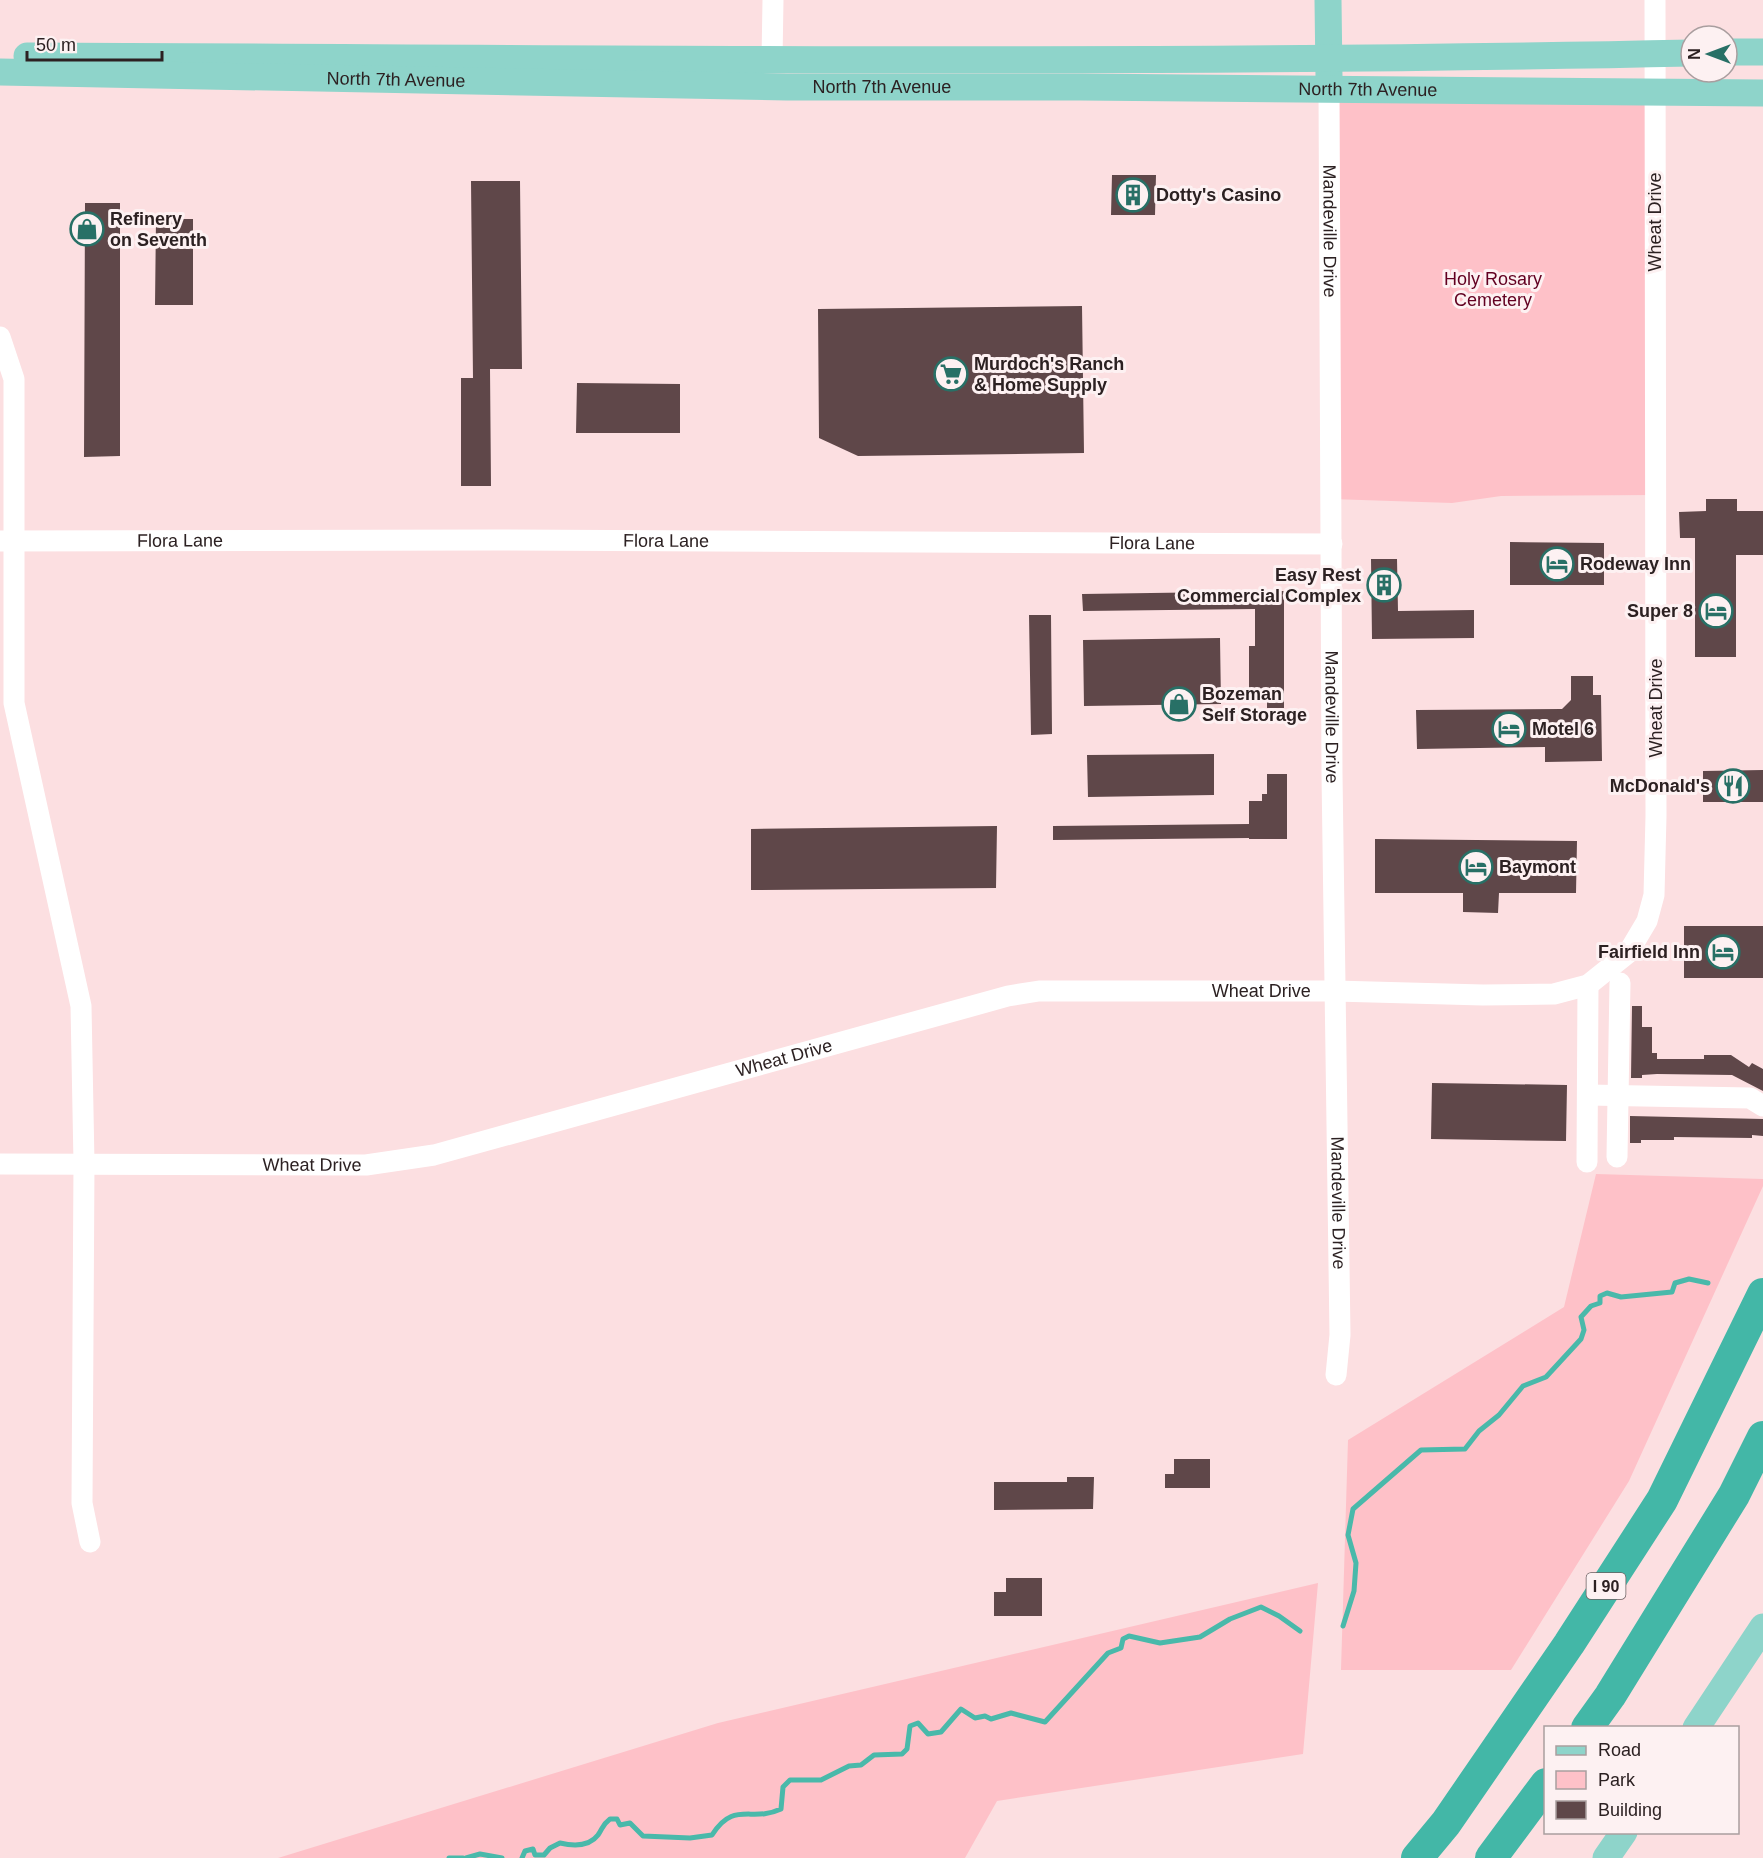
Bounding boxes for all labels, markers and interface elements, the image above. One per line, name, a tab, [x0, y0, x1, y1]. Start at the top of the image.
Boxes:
scale bar	[27, 24, 162, 62]
north arrow	[1679, 24, 1739, 84]
text: 50 m	[36, 35, 76, 55]
text: N	[1686, 48, 1703, 60]
street label: North 7th Avenue	[326, 68, 466, 91]
street label: North 7th Avenue	[812, 77, 951, 97]
street label: North 7th Avenue	[1298, 79, 1437, 100]
street label: Mandeville Drive	[1319, 164, 1340, 298]
street label: Wheat Drive	[1645, 172, 1665, 272]
building icon: Dotty's Casino	[1115, 177, 1151, 213]
place label: Dotty's Casino	[1156, 185, 1281, 205]
place label: Refinery on Seventh	[110, 209, 207, 250]
shop icon: Refinery on Seventh	[69, 211, 105, 247]
park label: Holy Rosary Cemetery	[1444, 269, 1542, 310]
place label: Murdoch's Ranch & Home Supply	[974, 354, 1124, 395]
supermarket icon: Murdoch's Ranch & Home Supply	[933, 356, 969, 392]
street label: Flora Lane	[137, 531, 223, 551]
street label: Flora Lane	[623, 531, 709, 551]
street label: Flora Lane	[1109, 533, 1195, 553]
hotel icon: Rodeway Inn	[1539, 546, 1575, 582]
place label: Rodeway Inn	[1580, 554, 1691, 574]
place label: Easy Rest Commercial Complex	[1177, 565, 1361, 606]
building icon: Easy Rest Commercial Complex	[1366, 567, 1402, 603]
hotel icon: Super 8	[1698, 593, 1734, 629]
place label: Super 8	[1627, 601, 1693, 621]
street label: Mandeville Drive	[1321, 650, 1342, 784]
street label: Wheat Drive	[1646, 658, 1666, 758]
place label: Bozeman Self Storage	[1202, 684, 1307, 725]
shop icon: Bozeman Self Storage	[1161, 686, 1197, 722]
hotel icon: Motel 6	[1491, 711, 1527, 747]
place label: Motel 6	[1532, 719, 1594, 739]
restaurant icon: McDonald's	[1715, 768, 1751, 804]
place label: McDonald's	[1610, 776, 1710, 796]
hotel icon: Baymont	[1458, 849, 1494, 885]
place label: Baymont	[1499, 857, 1576, 877]
hotel icon: Fairfield Inn	[1705, 934, 1741, 970]
place label: Fairfield Inn	[1598, 942, 1700, 962]
street label: Wheat Drive	[1212, 981, 1311, 1001]
street label: Wheat Drive	[734, 1035, 835, 1081]
street label: Mandeville Drive	[1327, 1136, 1349, 1270]
street label: Wheat Drive	[262, 1155, 362, 1175]
road number: I 90	[1586, 1573, 1626, 1599]
legend	[1544, 1726, 1739, 1834]
text: Road	[1598, 1740, 1641, 1760]
text: Park	[1598, 1770, 1636, 1790]
text: Building	[1598, 1800, 1662, 1820]

